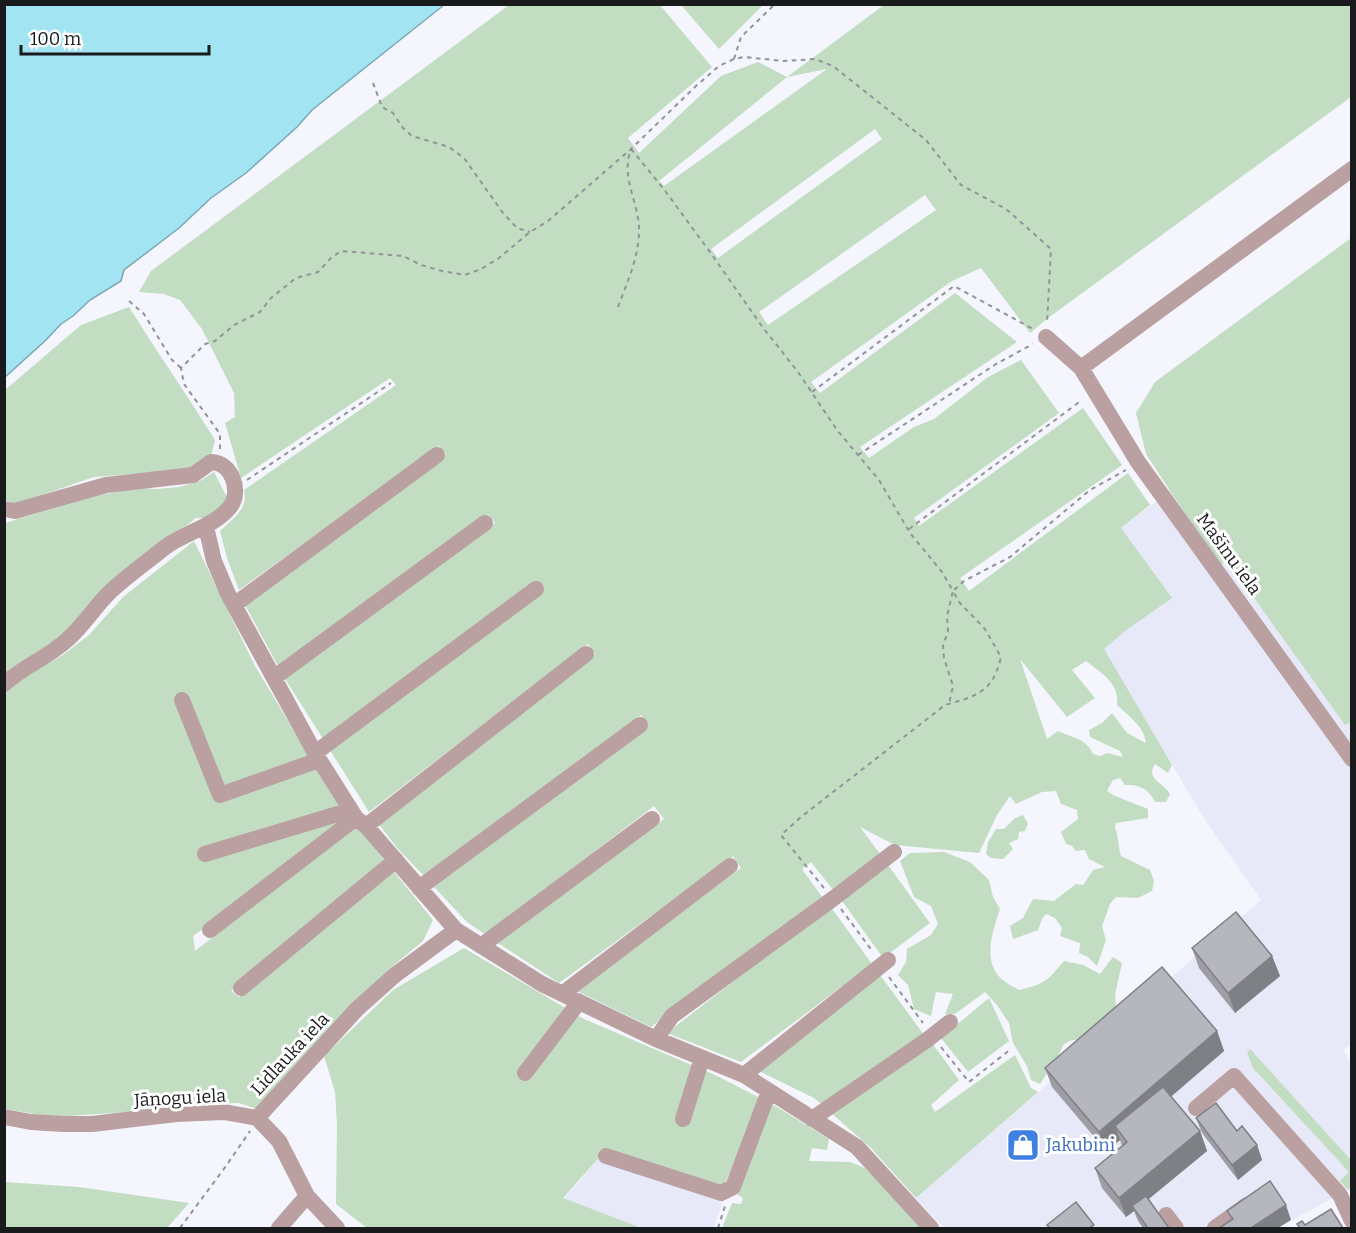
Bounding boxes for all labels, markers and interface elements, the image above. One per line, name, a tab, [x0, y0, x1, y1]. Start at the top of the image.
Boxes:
scale bar	[21, 18, 208, 56]
text: 100 m	[30, 28, 81, 50]
street label: Mašīnu iela	[1192, 509, 1266, 599]
street label: Lidlauka iela	[246, 1008, 334, 1100]
street label: Jāņogu iela	[132, 1085, 227, 1112]
shop icon: Jakubini	[1005, 1127, 1041, 1163]
place label: Jakubini	[1045, 1134, 1115, 1156]

